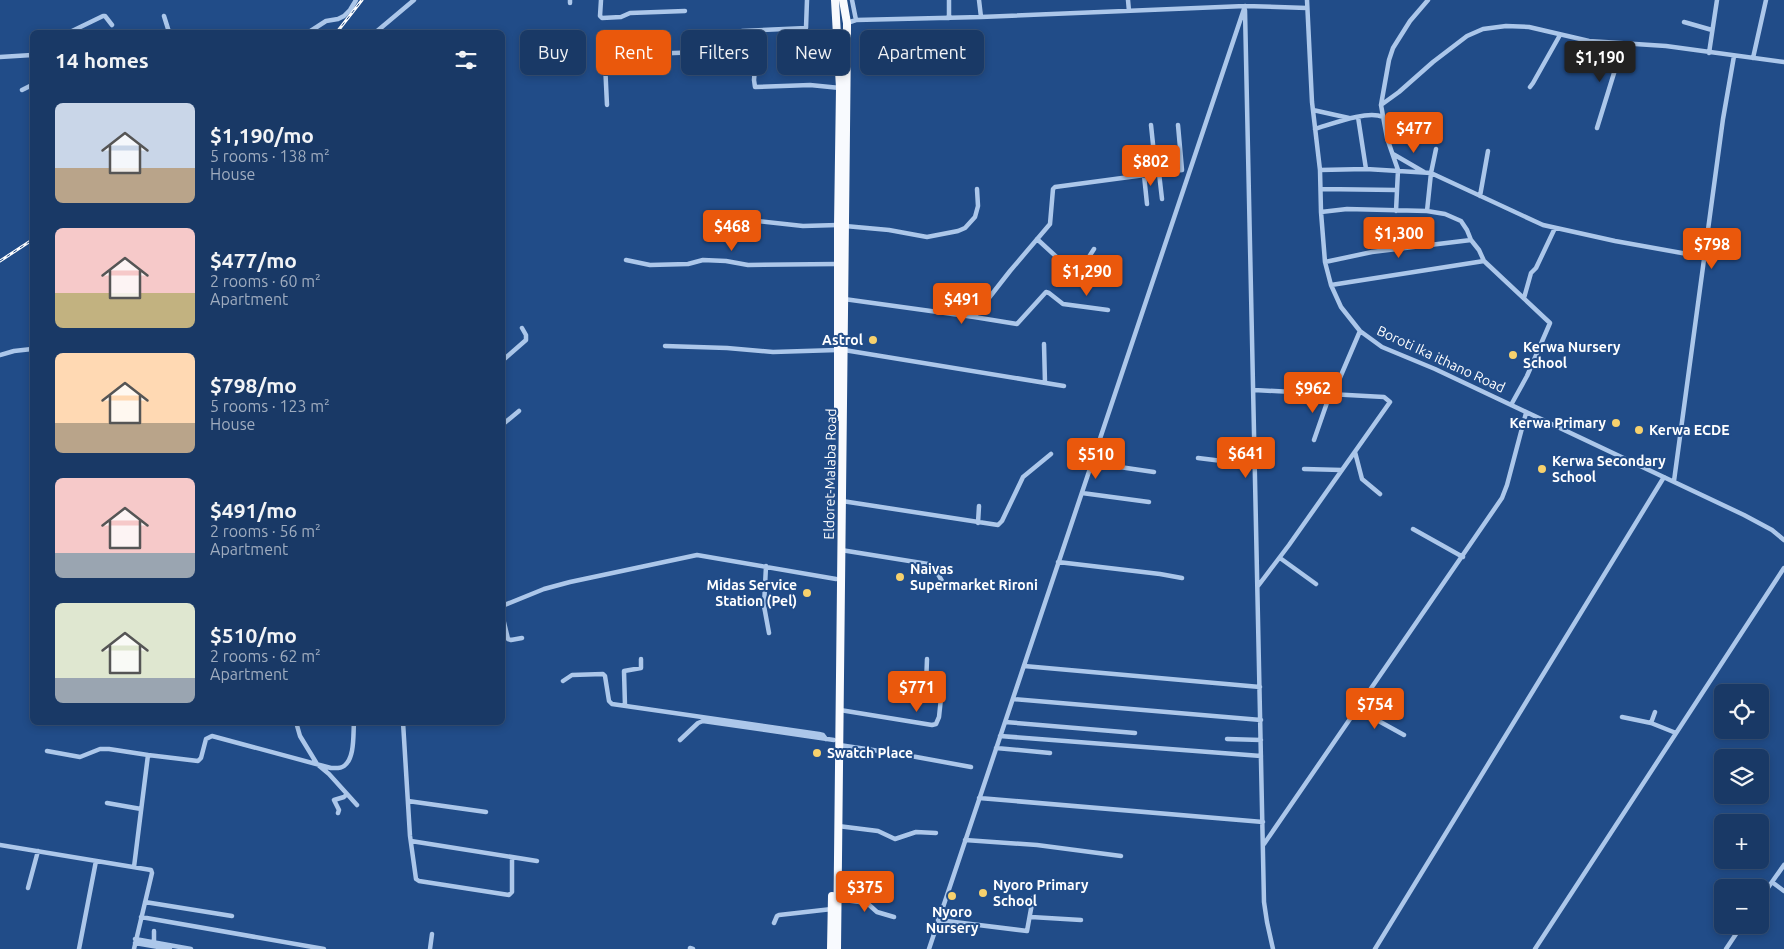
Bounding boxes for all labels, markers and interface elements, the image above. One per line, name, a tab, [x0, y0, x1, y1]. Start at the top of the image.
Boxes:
chip: Buy	[520, 30, 586, 75]
chip: Rent	[596, 30, 671, 75]
chip: Filters	[681, 30, 767, 75]
chip: New	[777, 30, 850, 75]
chip: Apartment	[860, 30, 984, 75]
pin: $1,190	[1559, 41, 1641, 83]
icon: filters	[452, 46, 480, 74]
text: 14 homes	[55, 48, 149, 72]
text: $1,190	[1575, 48, 1625, 66]
pin: $477	[1384, 112, 1444, 154]
text: $477	[1396, 119, 1432, 137]
icon: home	[95, 123, 155, 183]
text: $1,190/mo	[210, 123, 314, 147]
pin: $802	[1121, 144, 1181, 187]
text: 5 rooms · 138 m²	[210, 147, 330, 165]
text: $802	[1133, 152, 1169, 170]
text: House	[210, 165, 255, 183]
pin: $468	[702, 210, 762, 252]
pin: $1,300	[1358, 216, 1440, 259]
text: $468	[714, 217, 750, 235]
text: $1,300	[1374, 224, 1424, 242]
pin: $798	[1682, 228, 1742, 270]
text: $798	[1694, 235, 1730, 253]
icon: home	[95, 248, 155, 308]
text: $477/mo	[210, 248, 297, 272]
pin: $1,290	[1046, 254, 1128, 297]
text: $1,290	[1062, 262, 1112, 280]
text: 2 rooms · 60 m²	[210, 272, 321, 290]
pin: $491	[932, 282, 992, 325]
text: Apartment	[210, 290, 288, 308]
text: $491	[944, 290, 980, 308]
street label: Boroti Ika ithano Road	[1374, 322, 1508, 396]
place label: Astrol	[822, 332, 863, 348]
marker: Astrol	[867, 334, 879, 346]
place label: Kerwa Nursery School	[1523, 339, 1621, 371]
marker: Kerwa Nursery School	[1507, 349, 1519, 361]
pin: $962	[1283, 372, 1343, 414]
icon: home	[95, 373, 155, 433]
text: $798/mo	[210, 373, 297, 397]
text: $962	[1295, 379, 1331, 397]
text: 5 rooms · 123 m²	[210, 397, 330, 415]
street label: Eldoret-Malaba Road	[821, 408, 839, 540]
text: House	[210, 415, 255, 433]
place label: Kerwa Primary	[1509, 415, 1607, 431]
marker: Kerwa Primary	[1610, 417, 1622, 429]
place label: Kerwa ECDE	[1649, 422, 1730, 438]
marker: Kerwa ECDE	[1633, 424, 1645, 436]
pin: $641	[1216, 436, 1276, 479]
pin: $510	[1066, 438, 1126, 480]
text: $641	[1228, 444, 1264, 462]
text: $510	[1078, 445, 1114, 463]
place label: Kerwa Secondary School	[1552, 453, 1666, 485]
marker: Kerwa Secondary School	[1536, 463, 1548, 475]
icon: home	[95, 498, 155, 558]
text: $491/mo	[210, 498, 297, 522]
text: 2 rooms · 56 m²	[210, 522, 321, 540]
text: Apartment	[210, 540, 288, 558]
place label: Naivas Supermarket Rironi	[910, 561, 1038, 593]
marker: Naivas Supermarket Rironi	[894, 571, 906, 583]
place label: Midas Service Station (Pel)	[707, 577, 797, 609]
marker: Midas Service Station (Pel)	[801, 587, 813, 599]
icon: home	[95, 623, 155, 683]
text: $510/mo	[210, 623, 297, 647]
text: 2 rooms · 62 m²	[210, 647, 321, 665]
text: Apartment	[210, 665, 288, 683]
pin: $771	[887, 670, 947, 713]
text: $771	[899, 678, 935, 696]
map controls	[1714, 684, 1769, 934]
button: locate	[1714, 684, 1769, 739]
pin: $754	[1345, 688, 1405, 730]
text: $754	[1357, 695, 1393, 713]
place label: Swatch Place	[827, 745, 913, 761]
marker: Swatch Place	[811, 747, 823, 759]
button: layers	[1714, 749, 1769, 804]
button: +	[1714, 814, 1769, 869]
pin: $375	[835, 870, 895, 913]
place label: Nyoro Primary School	[993, 877, 1089, 909]
text: $375	[847, 878, 883, 896]
button: −	[1714, 879, 1769, 934]
marker: Nyoro Primary School	[977, 887, 989, 899]
marker: Nyoro Nursery	[946, 890, 958, 902]
place label: Nyoro Nursery	[926, 904, 979, 936]

